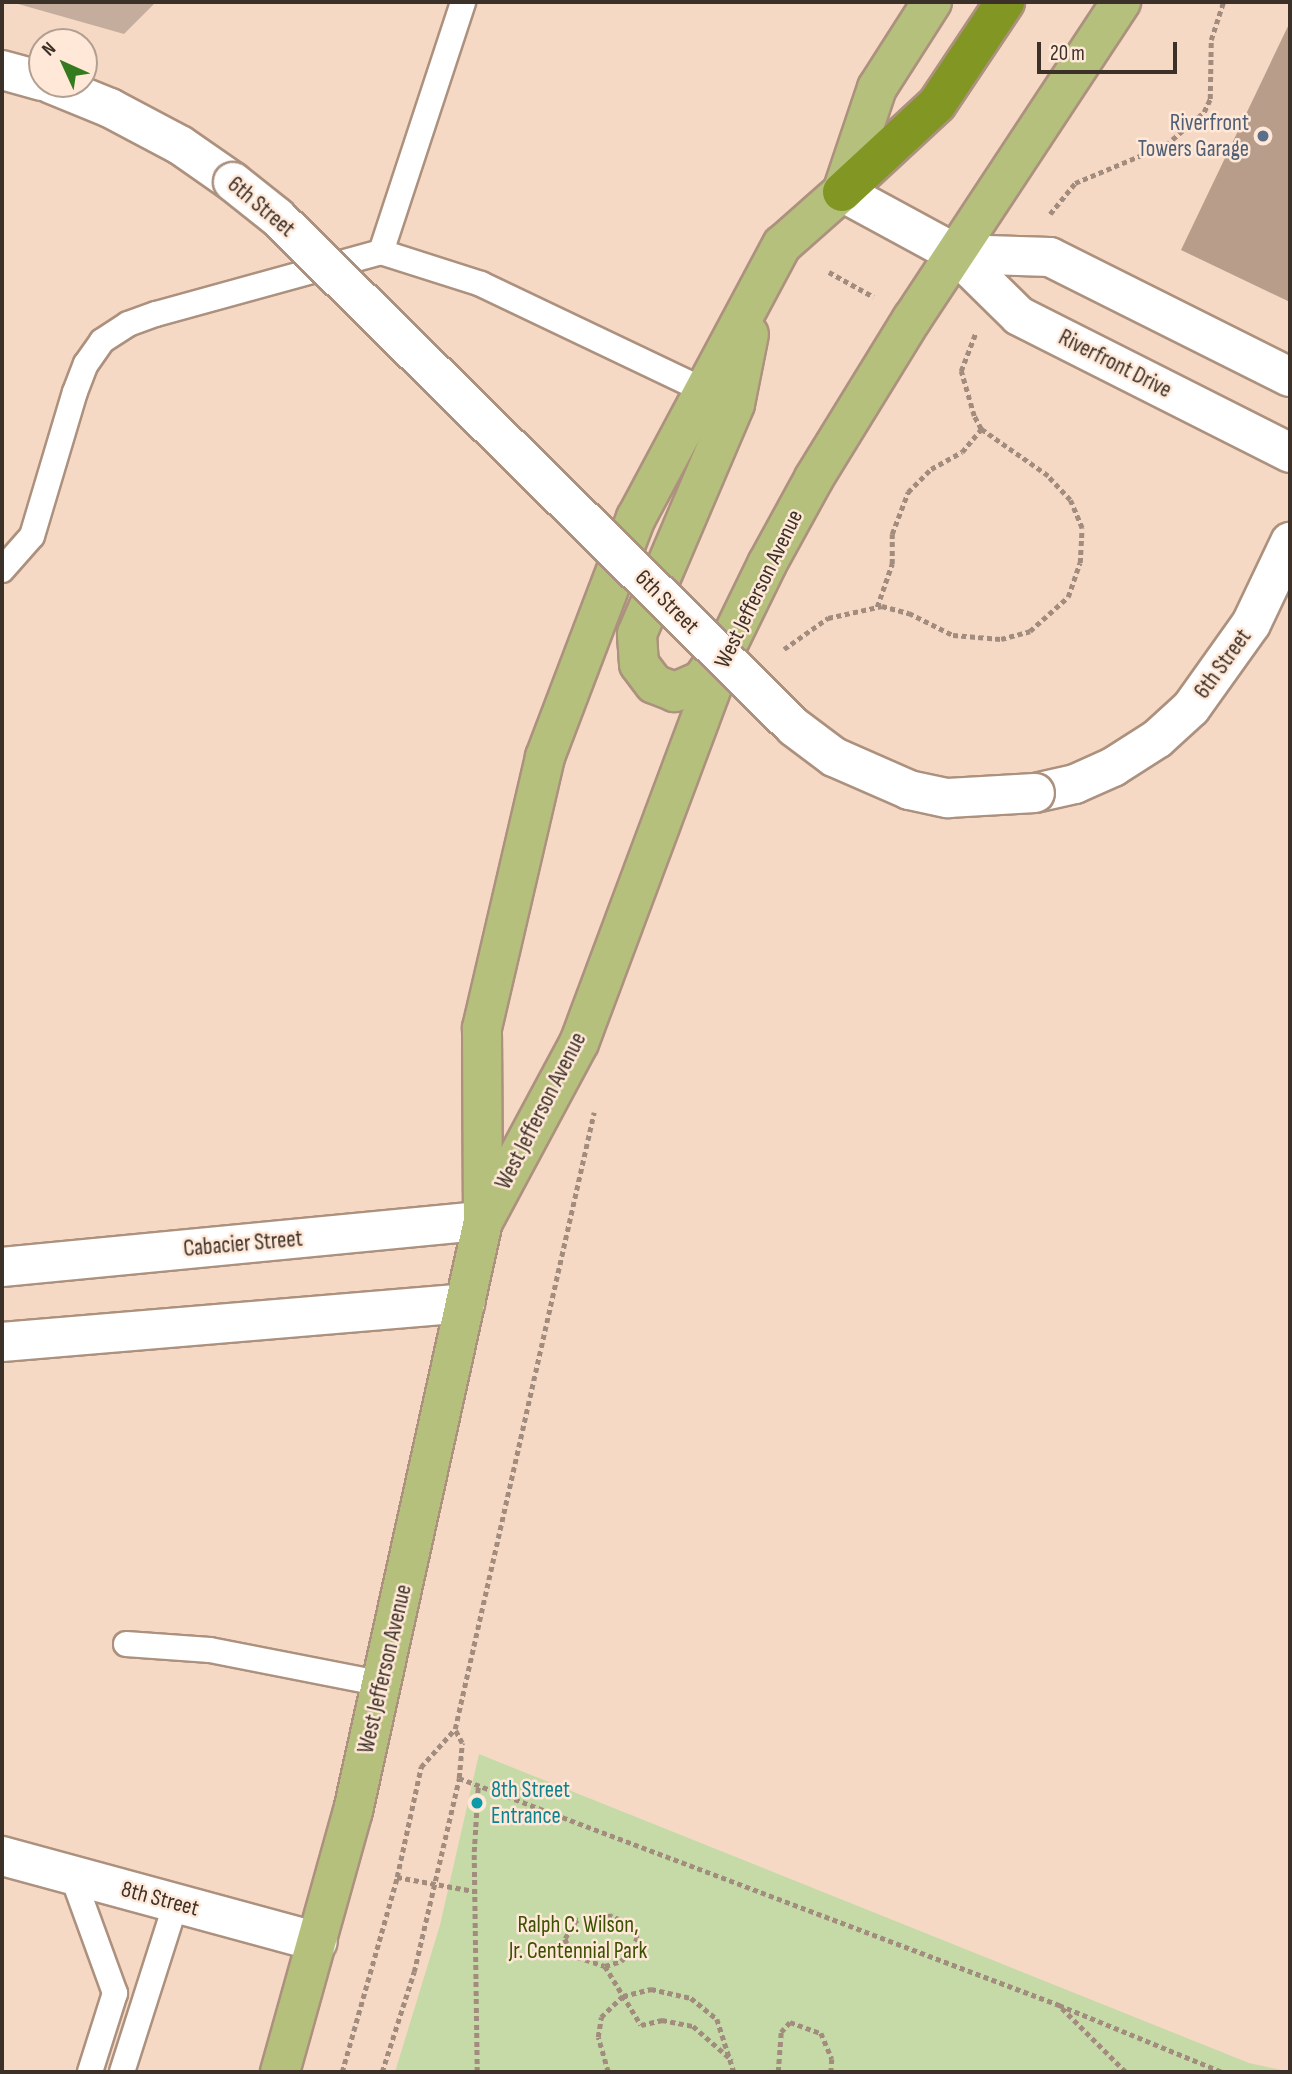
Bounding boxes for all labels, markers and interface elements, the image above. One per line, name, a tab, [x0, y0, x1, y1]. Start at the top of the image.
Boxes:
north arrow	[28, 28, 98, 98]
scale bar	[1040, 28, 1180, 72]
text: N	[37, 37, 61, 61]
text: 20 m	[1050, 41, 1085, 66]
place label: Riverfront Towers Garage	[1138, 109, 1249, 163]
marker: Riverfront Towers Garage	[1255, 128, 1271, 144]
street label: 6th Street	[222, 171, 300, 243]
street label: Riverfront Drive	[1054, 324, 1176, 404]
street label: West Jefferson Avenue	[709, 505, 809, 673]
street label: 6th Street	[629, 564, 705, 640]
street label: 6th Street	[1189, 624, 1257, 704]
street label: West Jefferson Avenue	[490, 1028, 592, 1194]
street label: Cabacier Street	[182, 1225, 304, 1263]
street label: West Jefferson Avenue	[352, 1582, 418, 1756]
place label: 8th Street Entrance	[491, 1776, 570, 1830]
marker: 8th Street Entrance	[469, 1795, 485, 1811]
street label: 8th Street	[118, 1875, 202, 1923]
park label: Ralph C. Wilson, Jr. Centennial Park	[509, 1911, 647, 1965]

